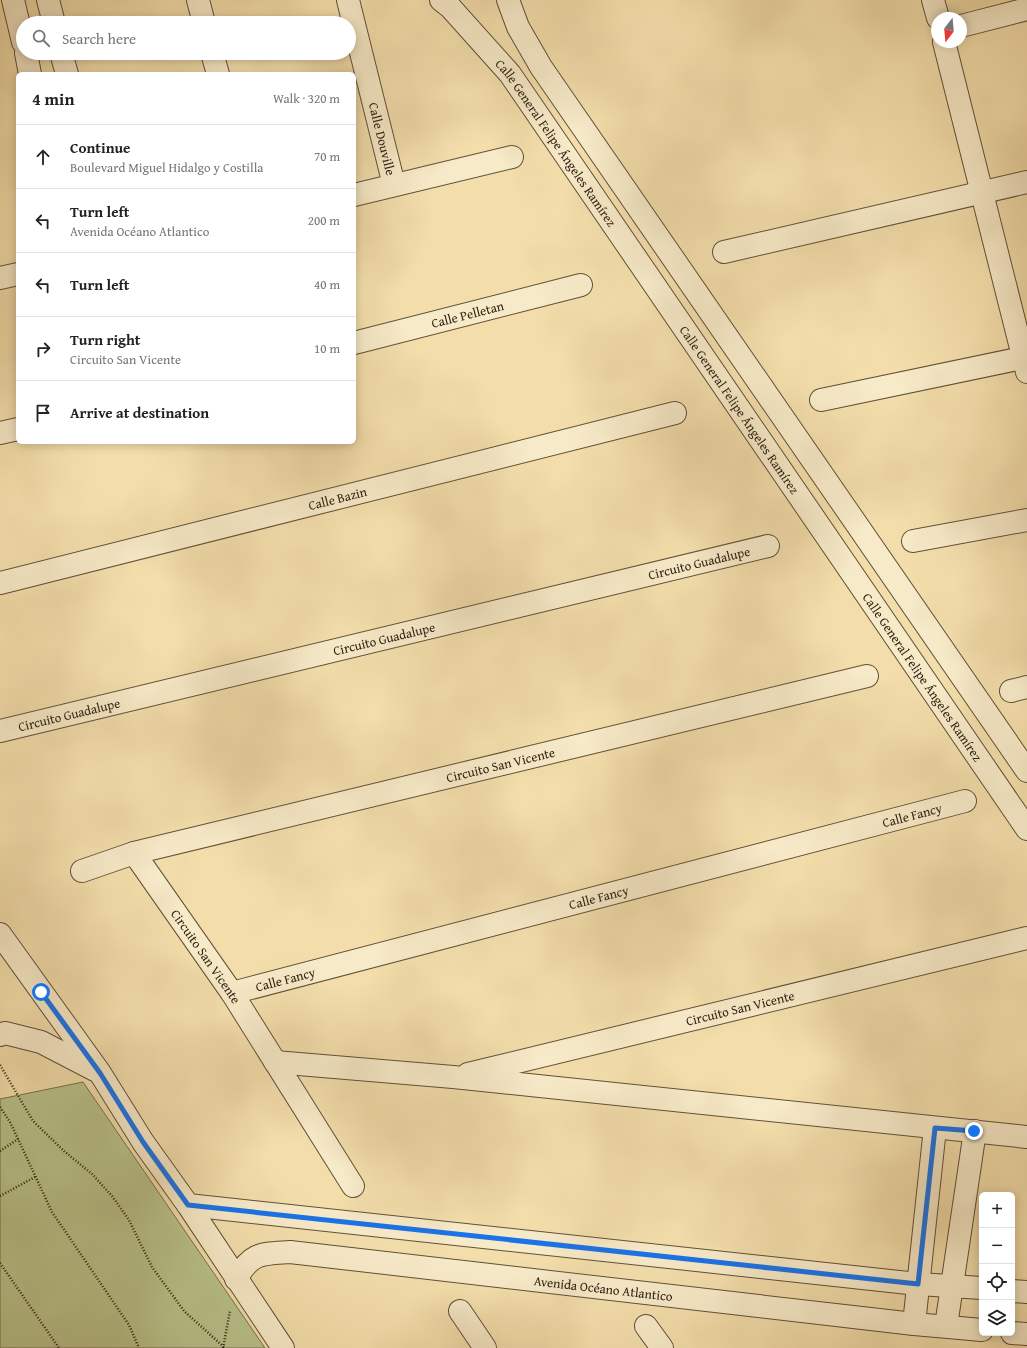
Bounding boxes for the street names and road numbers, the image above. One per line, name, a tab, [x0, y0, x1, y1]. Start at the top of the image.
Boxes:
street label: Calle General Felipe Ángeles Ramírez	[491, 55, 621, 231]
street label: Calle Douville	[364, 100, 401, 177]
street label: Calle Pelletan	[429, 295, 506, 332]
street label: Calle General Felipe Ángeles Ramírez	[675, 321, 804, 498]
street label: Calle Bazin	[306, 481, 369, 515]
street label: Circuito Guadalupe	[646, 541, 752, 584]
street label: Calle General Felipe Ángeles Ramírez	[858, 589, 987, 765]
street label: Circuito Guadalupe	[331, 617, 437, 660]
street label: Circuito Guadalupe	[16, 693, 122, 736]
street label: Circuito San Vicente	[444, 742, 557, 787]
street label: Calle Fancy	[880, 798, 945, 832]
street label: Calle Fancy	[567, 880, 631, 914]
street label: Circuito San Vicente	[167, 905, 246, 1007]
street label: Calle Fancy	[253, 962, 318, 996]
street label: Circuito San Vicente	[684, 985, 796, 1030]
street label: Avenida Océano Atlantico	[533, 1271, 674, 1306]

